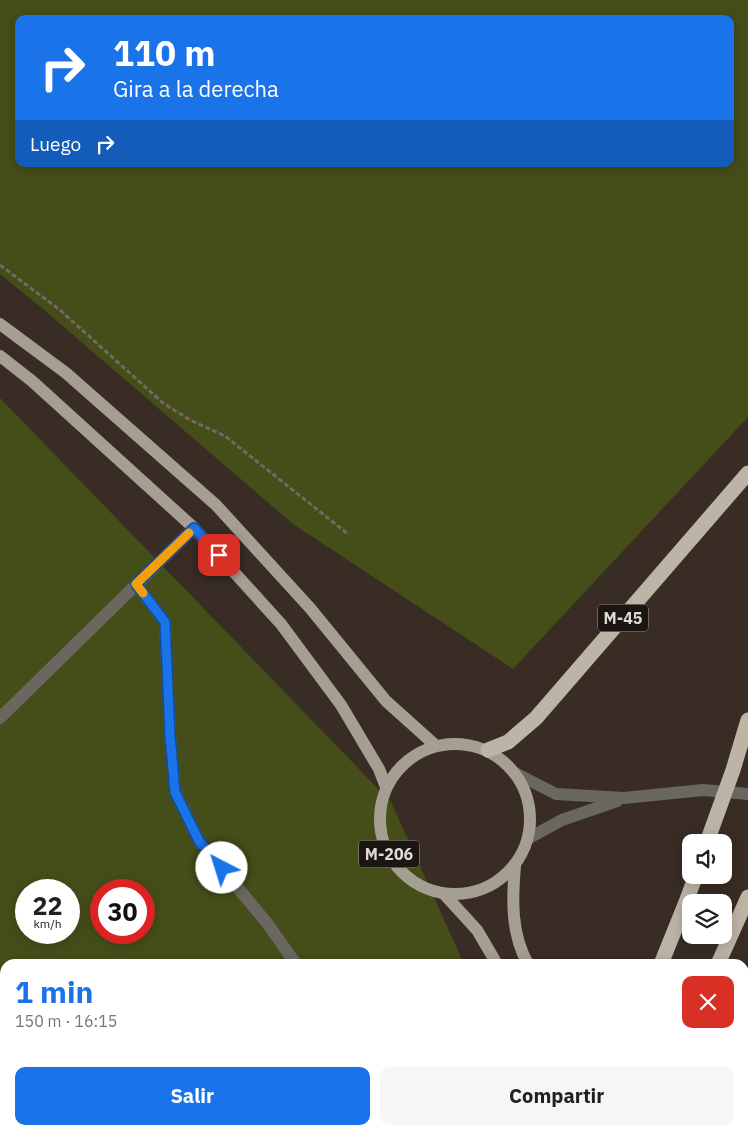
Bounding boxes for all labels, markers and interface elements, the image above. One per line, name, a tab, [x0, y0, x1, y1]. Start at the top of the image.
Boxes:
text: 110 m	[113, 30, 216, 76]
icon: right	[30, 35, 95, 100]
text: Gira a la derecha	[113, 74, 279, 103]
icon: right	[91, 130, 119, 158]
text: Luego	[30, 132, 81, 156]
pin	[198, 534, 240, 576]
icon: arrive	[205, 541, 233, 569]
road number: M-45	[598, 604, 648, 632]
map controls	[682, 834, 732, 944]
button: sound	[682, 834, 732, 884]
position arrow	[195, 841, 247, 893]
road number: M-206	[359, 841, 419, 868]
speed limit sign: 30	[90, 879, 155, 944]
text: 22	[32, 889, 63, 922]
button: layers	[682, 894, 732, 944]
text: km/h	[33, 916, 62, 931]
text: 1 min	[15, 972, 93, 1011]
button: close	[682, 976, 734, 1028]
text: 150 m · 16:15	[15, 1011, 117, 1031]
button: Salir	[15, 1067, 370, 1125]
button: Compartir	[380, 1067, 734, 1125]

